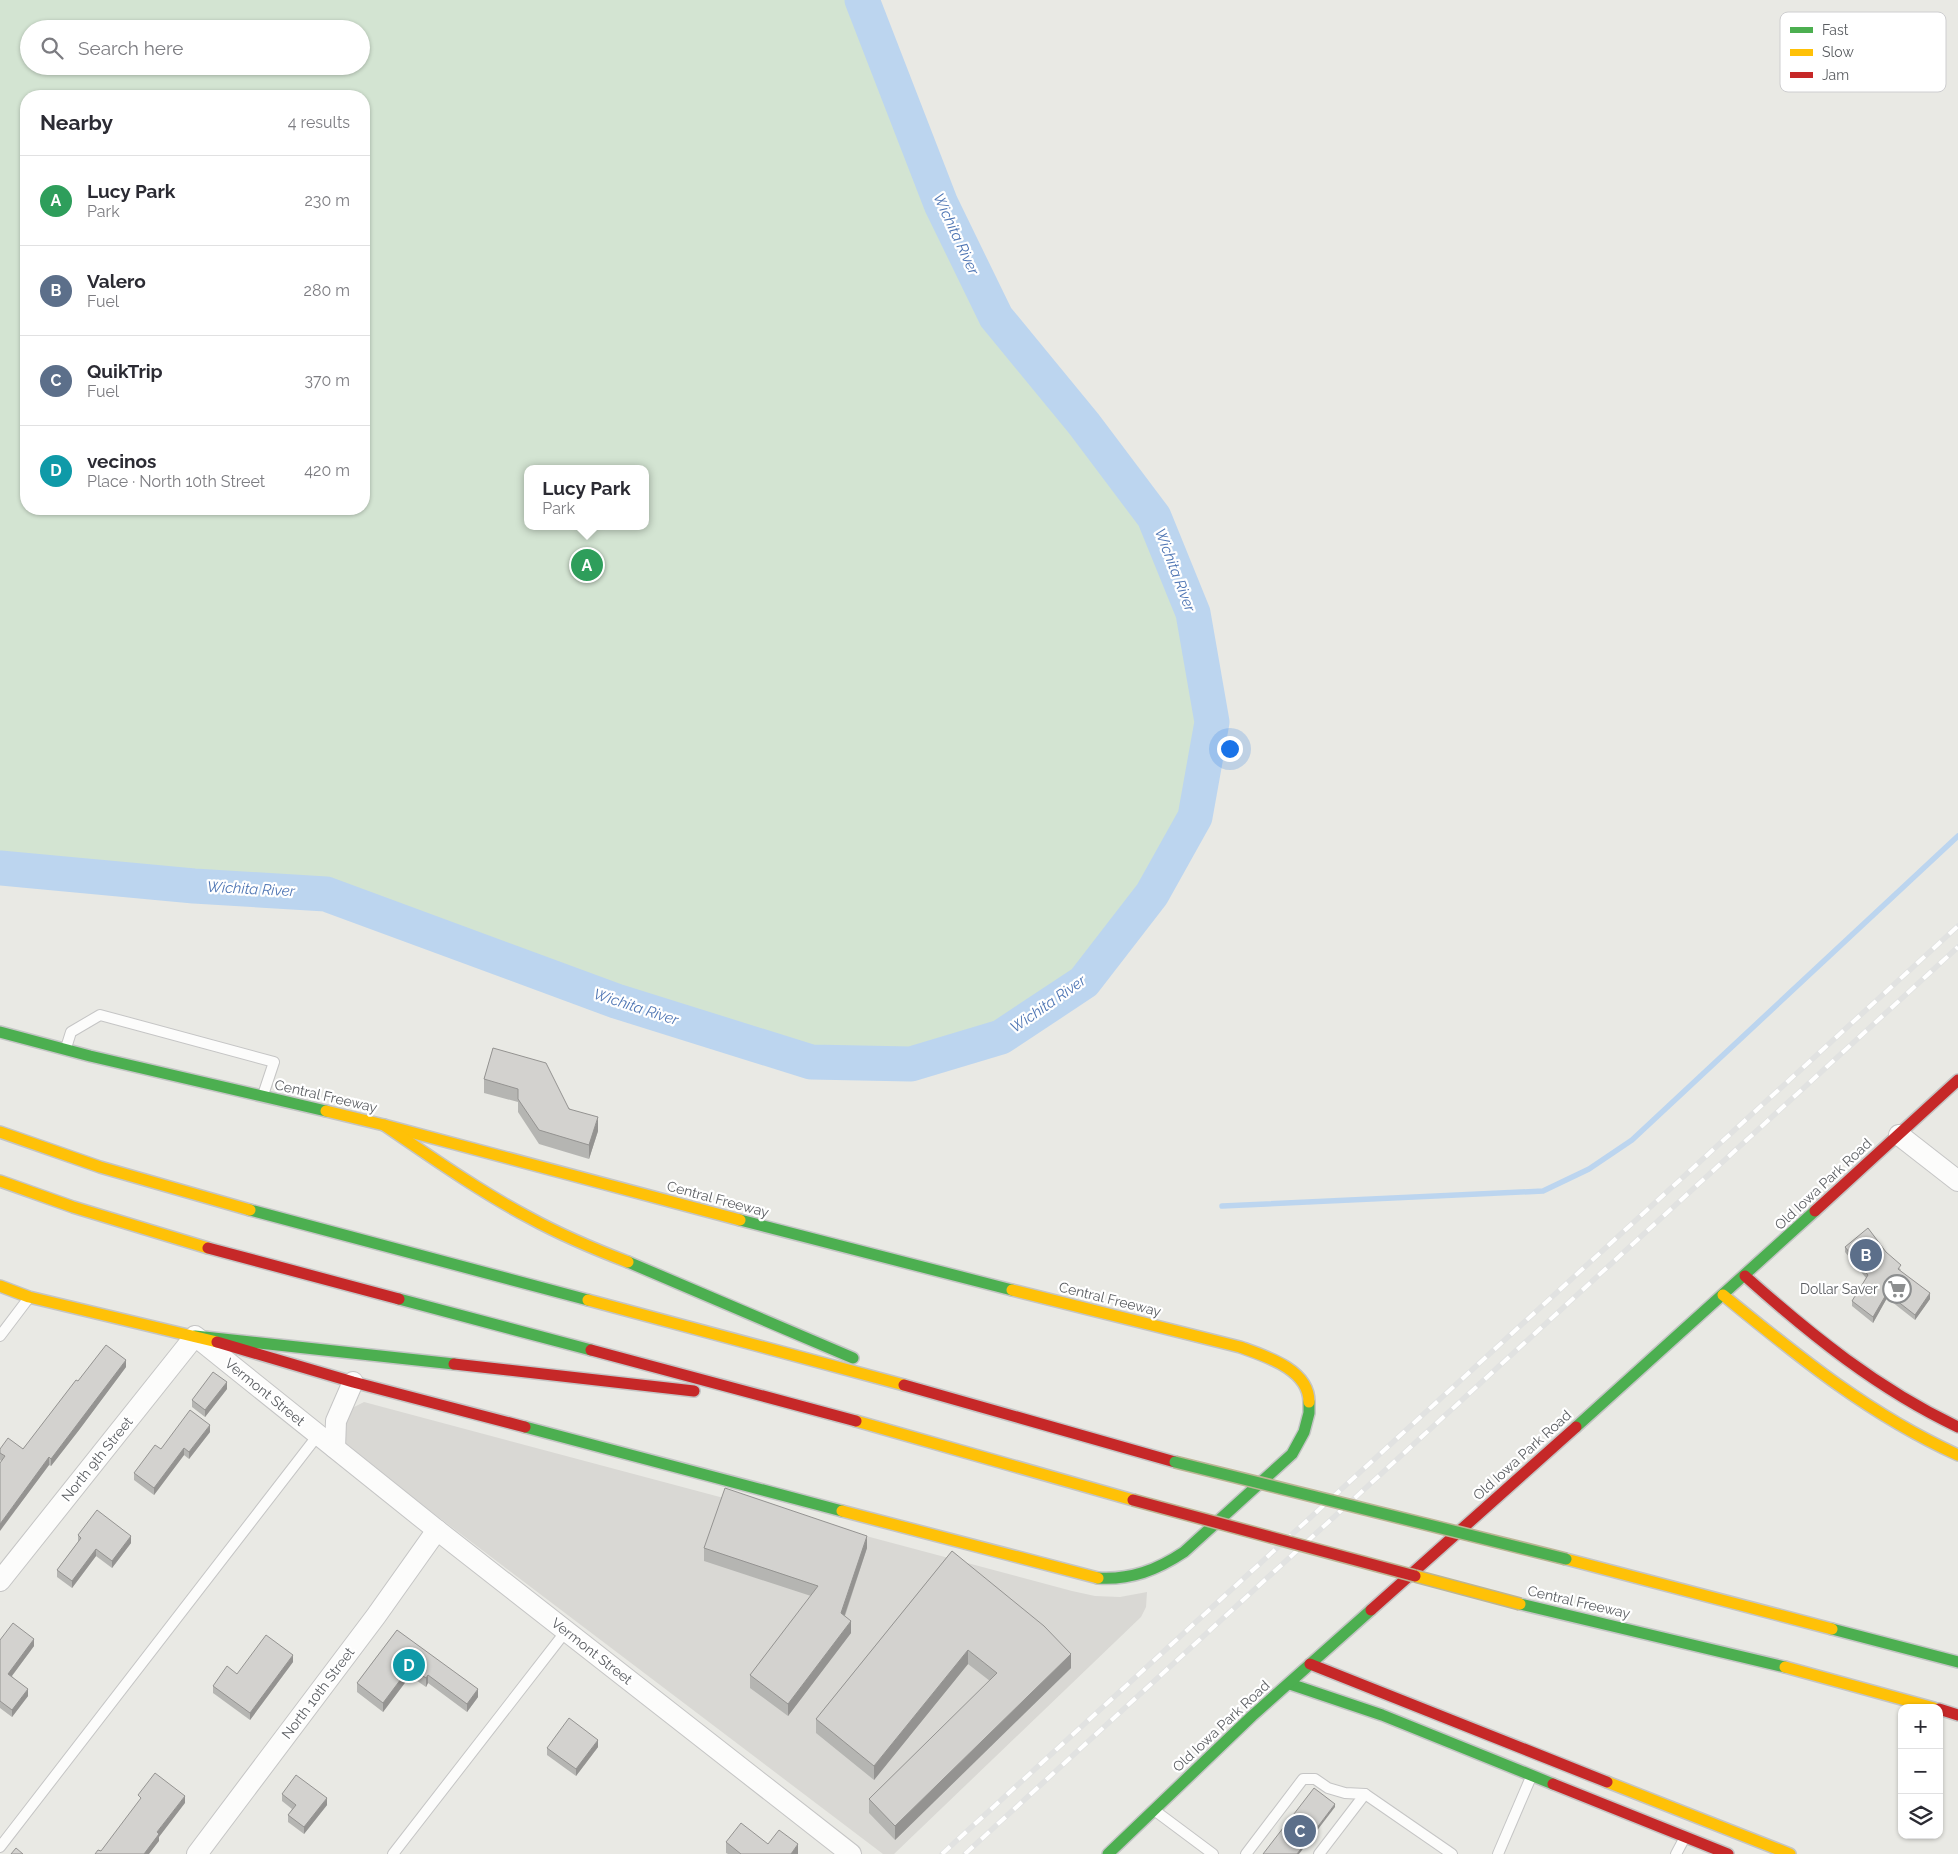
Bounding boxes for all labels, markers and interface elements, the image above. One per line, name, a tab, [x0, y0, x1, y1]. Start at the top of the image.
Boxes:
legend	[1780, 12, 1946, 92]
search box	[20, 20, 370, 75]
text: Fast	[1822, 22, 1849, 38]
icon: search	[38, 34, 66, 62]
text: Search here	[78, 37, 184, 59]
text: Slow	[1822, 44, 1854, 60]
text: Jam	[1822, 67, 1849, 83]
text: Nearby	[40, 110, 113, 135]
text: 4 results	[288, 113, 350, 132]
text: Lucy Park	[87, 180, 175, 202]
water label: Wichita River	[929, 190, 983, 278]
text: A	[51, 191, 61, 210]
text: 230 m	[305, 191, 350, 210]
text: Park	[87, 202, 120, 221]
text: Valero	[87, 270, 146, 292]
text: B	[51, 281, 61, 300]
text: 280 m	[304, 281, 350, 300]
text: Fuel	[87, 292, 119, 311]
text: QuikTrip	[87, 360, 163, 382]
text: C	[51, 371, 61, 390]
text: 370 m	[304, 371, 350, 390]
text: Fuel	[87, 382, 119, 401]
text: vecinos	[87, 450, 156, 472]
text: D	[50, 461, 62, 480]
text: 420 m	[304, 461, 350, 480]
popup	[524, 465, 649, 530]
text: Place · North 10th Street	[87, 472, 265, 491]
text: Lucy Park	[542, 477, 631, 499]
text: Park	[542, 499, 575, 518]
water label: Wichita River	[1151, 526, 1199, 615]
pin: A	[571, 546, 603, 584]
your location	[1217, 736, 1243, 762]
water label: Wichita River	[207, 878, 296, 900]
water label: Wichita River	[1007, 971, 1090, 1037]
water label: Wichita River	[591, 985, 681, 1029]
street label: Central Freeway	[273, 1076, 379, 1116]
street label: Old Iowa Park Road	[1771, 1135, 1875, 1233]
street label: Central Freeway	[665, 1178, 771, 1220]
pin: B	[1850, 1236, 1882, 1274]
supermarket icon: Dollar Saver	[1882, 1274, 1912, 1304]
street label: Central Freeway	[1057, 1279, 1163, 1320]
place label: Dollar Saver	[1800, 1281, 1878, 1297]
street label: Vermont Street	[222, 1355, 308, 1429]
street label: Old Iowa Park Road	[1470, 1407, 1574, 1503]
street label: North 9th Street	[58, 1413, 136, 1504]
street label: Central Freeway	[1526, 1582, 1632, 1622]
street label: Vermont Street	[548, 1615, 636, 1688]
street label: North 10th Street	[278, 1644, 358, 1742]
pin: D	[393, 1646, 425, 1684]
street label: Old Iowa Park Road	[1169, 1677, 1273, 1775]
map controls	[1898, 1704, 1943, 1839]
button: +	[1898, 1704, 1943, 1749]
button: −	[1898, 1749, 1943, 1794]
button: layers	[1898, 1794, 1943, 1839]
pin: C	[1284, 1812, 1316, 1850]

